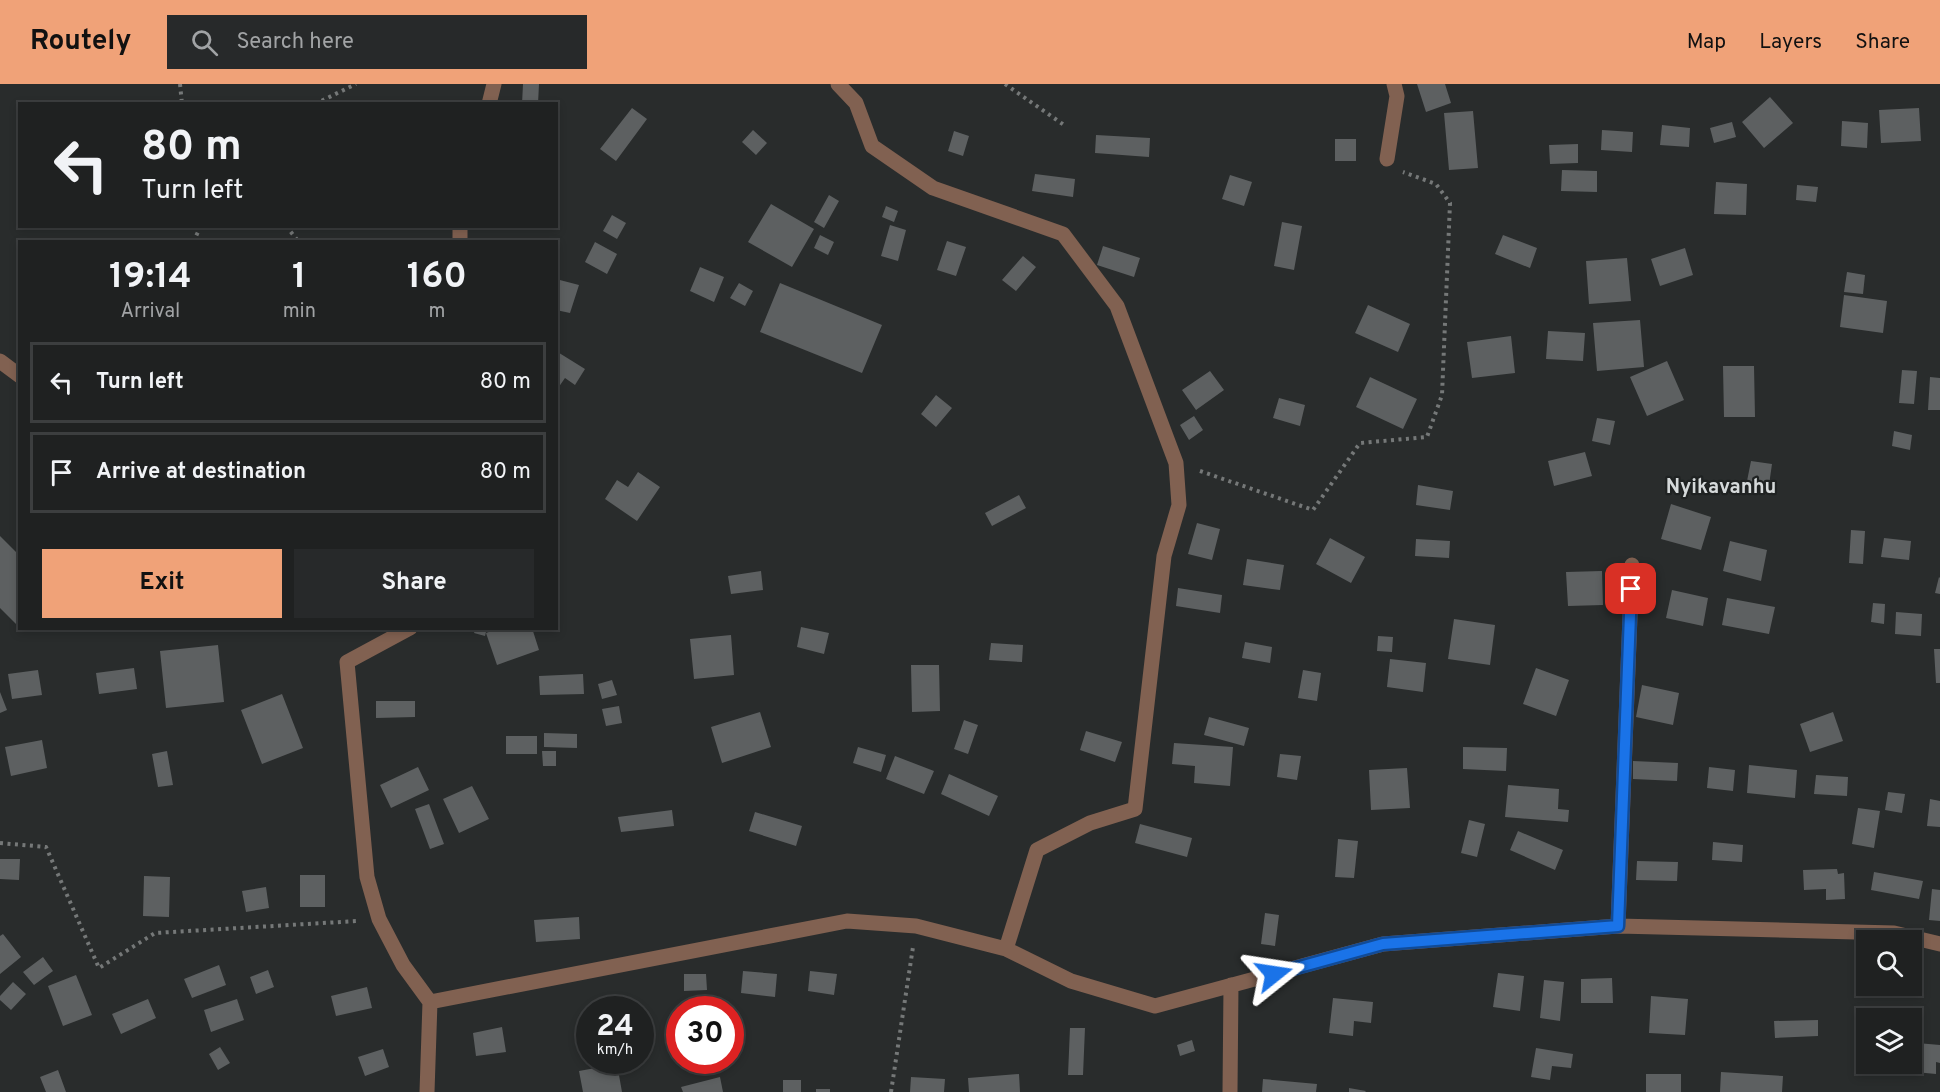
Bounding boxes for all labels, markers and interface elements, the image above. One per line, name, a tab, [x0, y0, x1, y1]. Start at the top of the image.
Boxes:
search box	[167, 15, 587, 69]
text: Routely	[30, 24, 131, 60]
icon: search	[188, 26, 221, 59]
text: Search here	[236, 29, 354, 56]
text: Map	[1687, 29, 1726, 56]
text: Layers	[1759, 29, 1822, 56]
text: Share	[1855, 29, 1910, 56]
text: 80 m	[141, 122, 242, 175]
icon: left	[42, 126, 120, 204]
text: Turn left	[141, 174, 243, 208]
text: 19:14	[109, 255, 192, 301]
text: 1	[292, 255, 307, 301]
text: 160	[407, 255, 467, 301]
text: Arrival	[121, 299, 180, 325]
text: min	[283, 299, 316, 325]
text: m	[428, 299, 445, 325]
icon: left	[45, 366, 78, 399]
text: Turn left	[96, 369, 184, 396]
text: 80 m	[480, 369, 531, 396]
icon: arrive	[45, 456, 78, 489]
text: Arrive at destination	[96, 459, 306, 486]
text: 80 m	[480, 459, 531, 486]
district label: Nyikavanhu	[1666, 475, 1776, 501]
button: Exit	[42, 549, 282, 618]
button: Share	[294, 549, 534, 618]
pin	[1605, 563, 1656, 614]
icon: arrive	[1614, 572, 1647, 605]
map controls	[1856, 930, 1922, 1074]
button: search	[1856, 930, 1922, 996]
position arrow	[1242, 942, 1306, 1006]
speed limit sign: 30	[666, 996, 744, 1074]
button: layers	[1856, 1008, 1922, 1074]
text: 24	[596, 1009, 634, 1046]
text: km/h	[597, 1041, 633, 1060]

